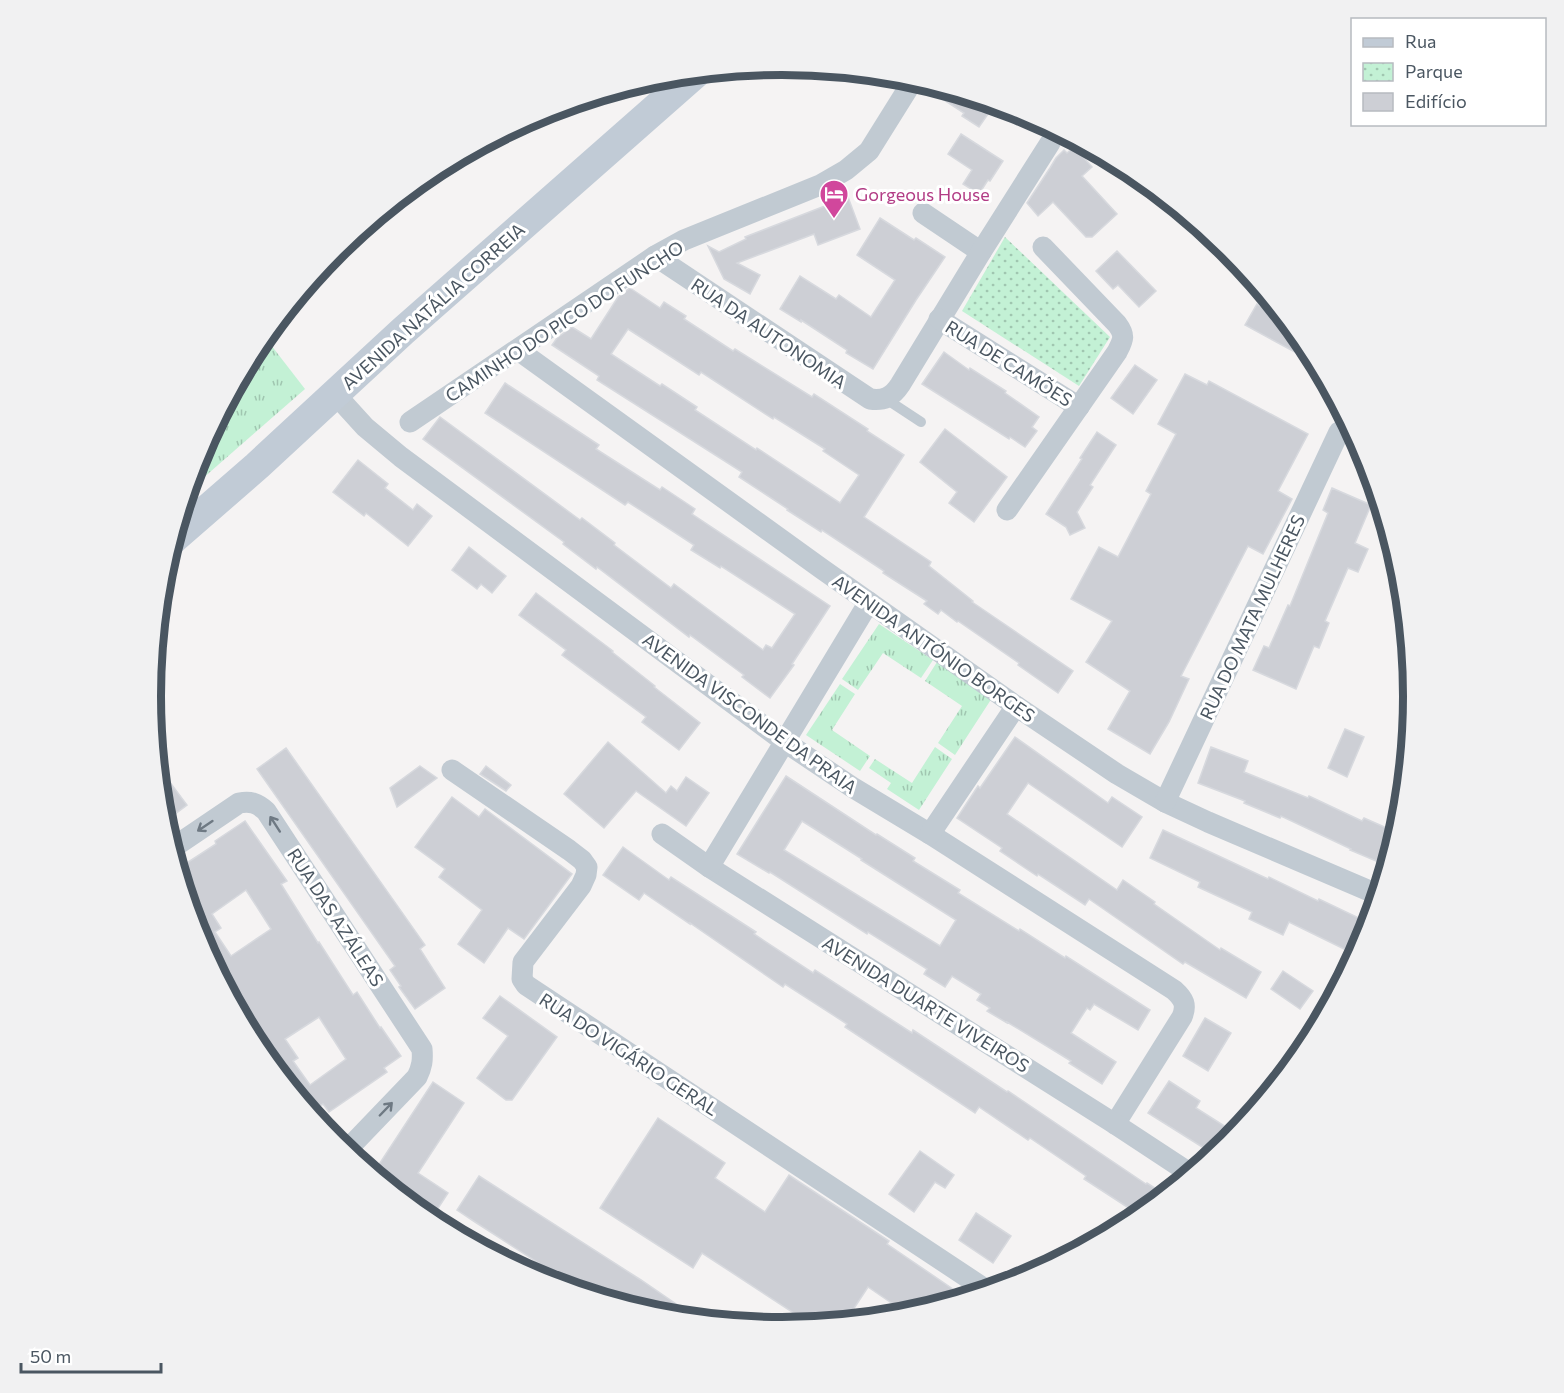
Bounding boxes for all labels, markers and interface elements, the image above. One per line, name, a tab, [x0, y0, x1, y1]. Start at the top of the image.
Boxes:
legend	[1351, 18, 1546, 126]
text: Rua	[1405, 30, 1436, 52]
text: Parque	[1405, 60, 1463, 82]
text: Edifício	[1405, 90, 1467, 112]
hotel icon: Gorgeous House	[818, 178, 850, 220]
place label: Gorgeous House	[855, 183, 990, 205]
street label: AVENIDA NATÁLIA CORREIA	[337, 218, 529, 394]
street label: CAMINHO DO PICO DO FUNCHO	[441, 236, 687, 406]
street label: RUA DA AUTONOMIA	[687, 273, 851, 393]
street label: RUA DE CAMÕES	[942, 315, 1076, 411]
street label: RUA DO MATA MULHERES	[1195, 511, 1309, 723]
street label: AVENIDA ANTÓNIO BORGES	[828, 569, 1040, 727]
street label: AVENIDA VISCONDE DA PRAIA	[639, 628, 861, 798]
one-way arrow	[269, 816, 281, 833]
one-way arrow	[197, 820, 214, 832]
street label: RUA DAS AZÁLEAS	[283, 844, 389, 990]
street label: AVENIDA DUARTE VIVEIROS	[819, 931, 1033, 1077]
street label: RUA DO VIGÁRIO GERAL	[536, 988, 722, 1120]
one-way arrow	[378, 1102, 393, 1117]
scale bar	[21, 1336, 160, 1374]
text: 50 m	[30, 1345, 71, 1367]

